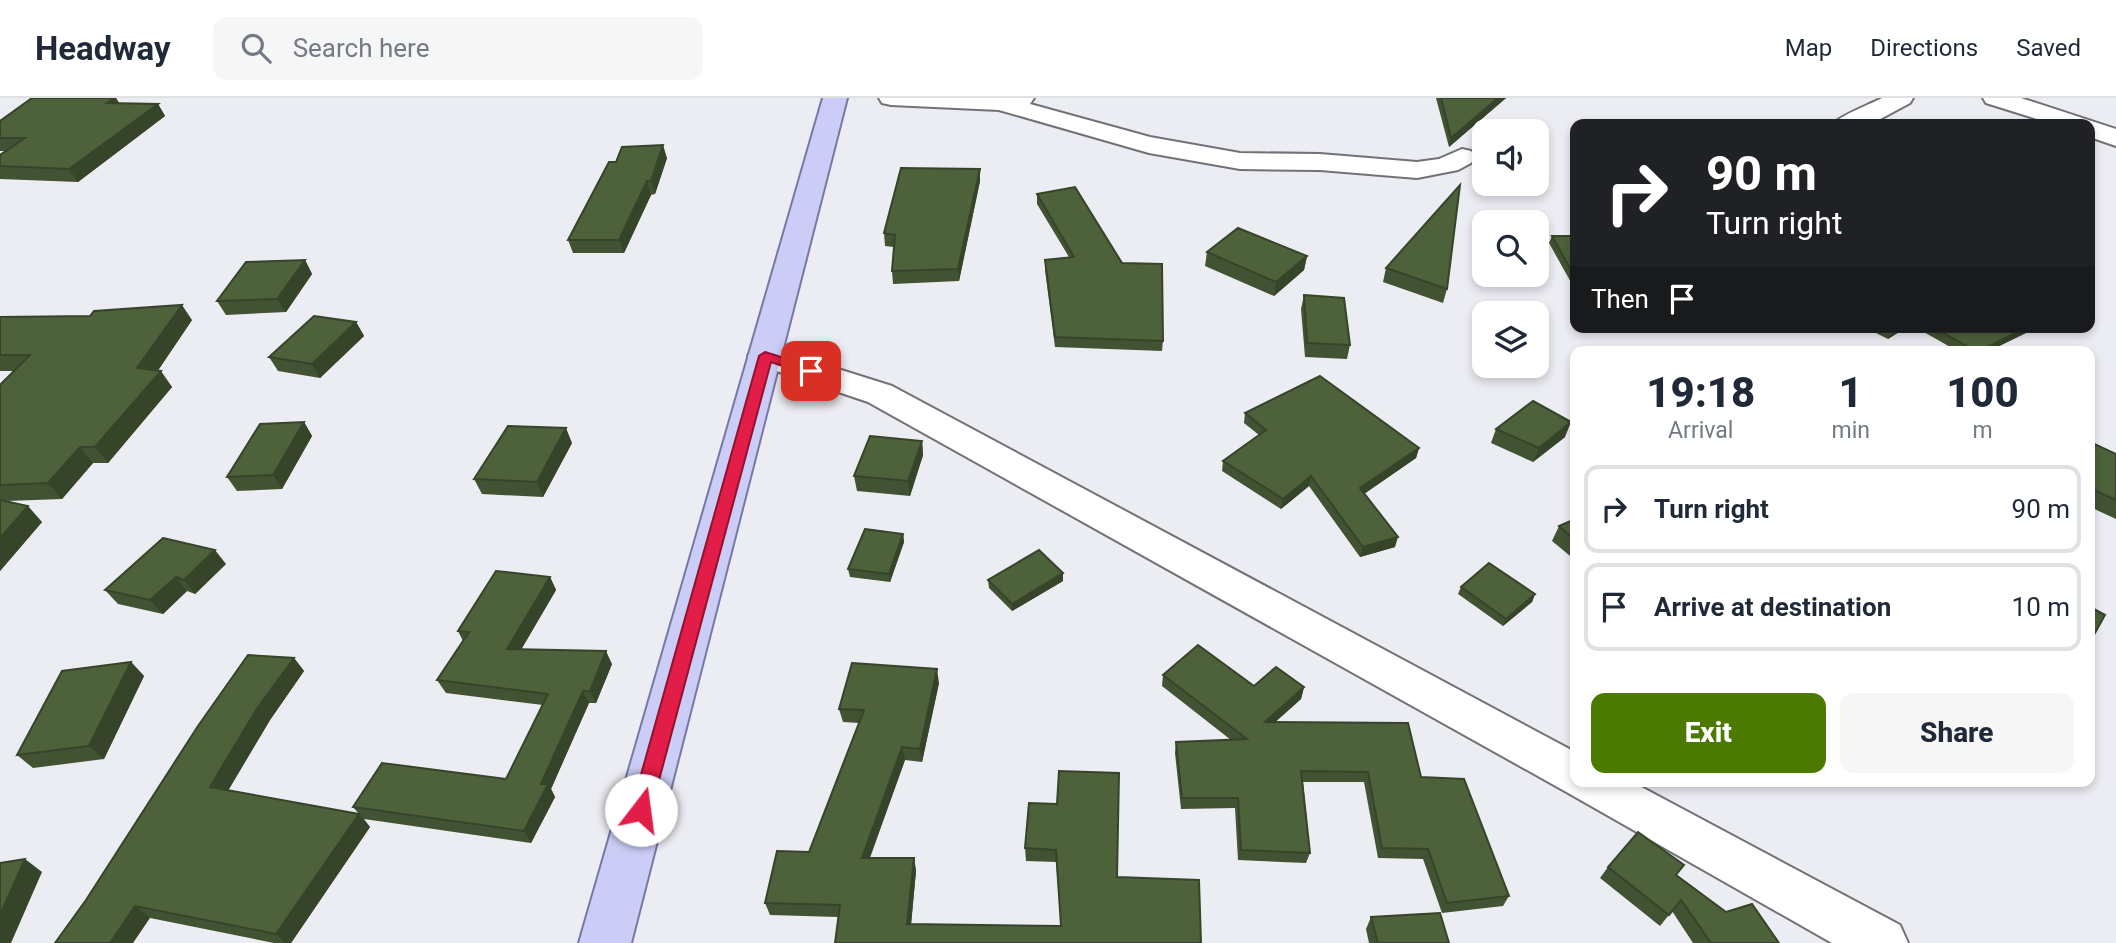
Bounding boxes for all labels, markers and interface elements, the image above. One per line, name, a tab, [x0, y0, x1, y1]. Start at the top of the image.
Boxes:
search box	[213, 17, 703, 80]
text: Headway	[35, 29, 171, 68]
icon: search	[237, 29, 275, 67]
text: Search here	[293, 33, 429, 63]
text: Map	[1785, 34, 1832, 62]
text: Directions	[1870, 34, 1978, 62]
text: Saved	[2016, 34, 2081, 62]
map controls	[1472, 119, 1549, 378]
button: sound	[1472, 119, 1549, 196]
text: 90 m	[1706, 145, 1817, 202]
icon: right	[1591, 147, 1682, 238]
text: Turn right	[1706, 204, 1842, 242]
button: search	[1472, 210, 1549, 287]
icon: arrive	[1663, 280, 1701, 318]
text: Then	[1591, 284, 1649, 314]
button: layers	[1472, 301, 1549, 378]
pin	[781, 341, 841, 401]
icon: arrive	[792, 352, 830, 390]
text: 19:18	[1646, 368, 1755, 417]
text: 1	[1839, 368, 1863, 417]
text: 100	[1946, 368, 2019, 417]
text: Arrival	[1668, 417, 1733, 444]
text: min	[1831, 417, 1870, 444]
text: m	[1972, 417, 1993, 444]
icon: right	[1595, 490, 1633, 528]
text: Turn right	[1654, 494, 1769, 524]
text: 90 m	[2012, 494, 2070, 524]
icon: arrive	[1595, 588, 1633, 626]
text: Arrive at destination	[1654, 592, 1891, 622]
text: 10 m	[2012, 592, 2070, 622]
button: Exit	[1591, 693, 1826, 773]
button: Share	[1840, 693, 2074, 773]
position arrow	[604, 773, 678, 847]

